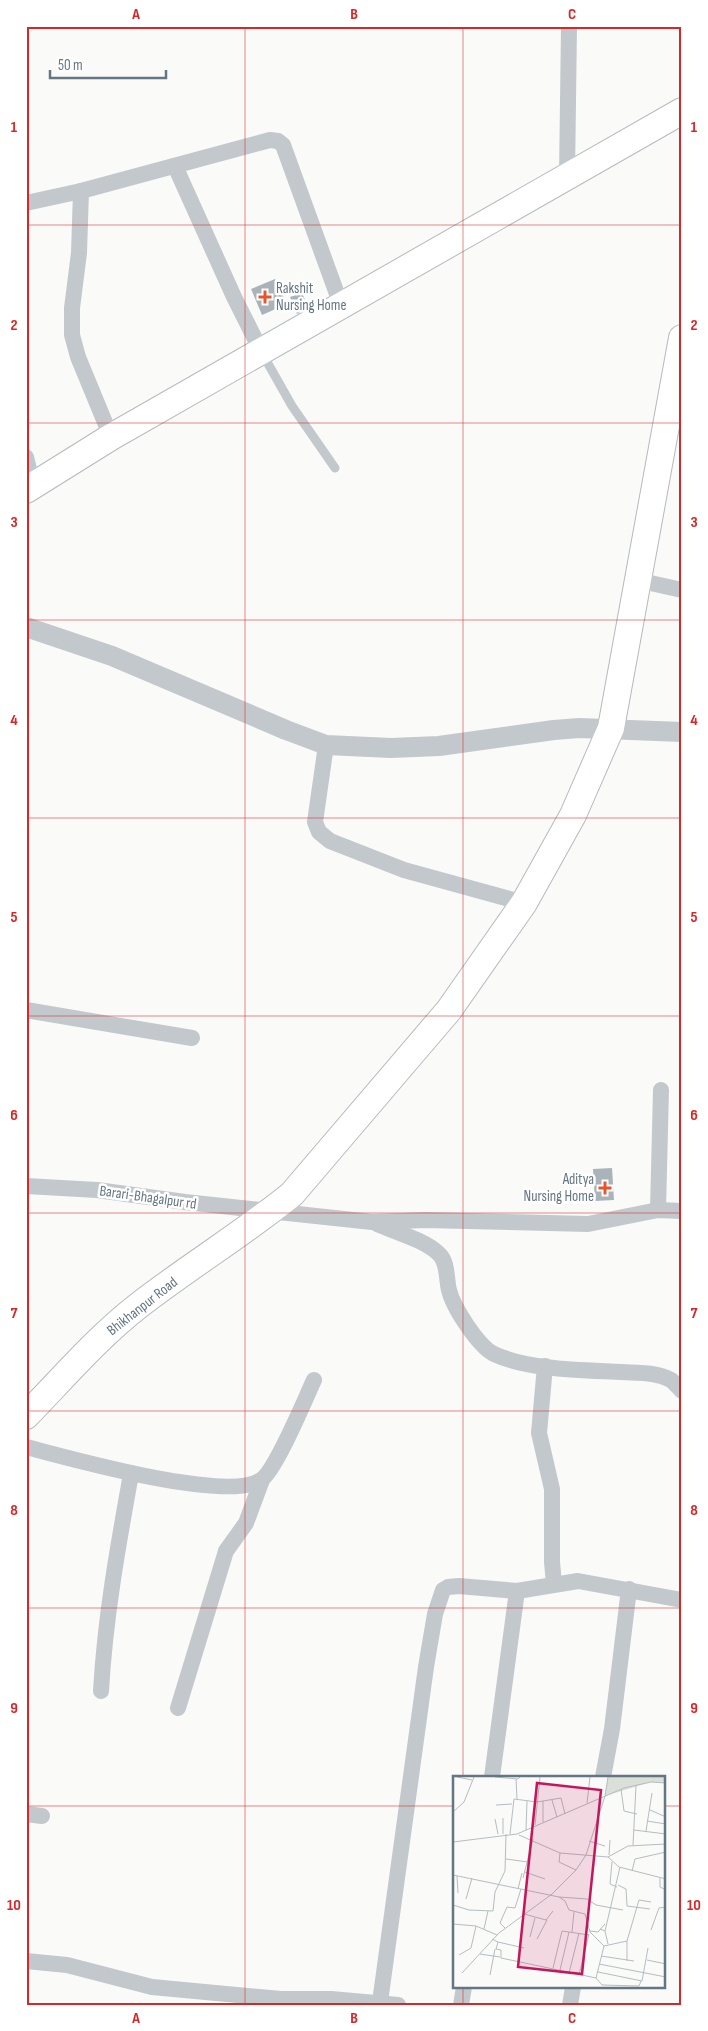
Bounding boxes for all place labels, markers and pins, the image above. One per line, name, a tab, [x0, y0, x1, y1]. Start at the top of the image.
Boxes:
place label: Rakshit Nursing Home	[276, 279, 346, 315]
marker: Rakshit Nursing Home	[258, 290, 272, 304]
place label: Aditya Nursing Home	[524, 1170, 594, 1206]
marker: Aditya Nursing Home	[598, 1181, 612, 1195]

